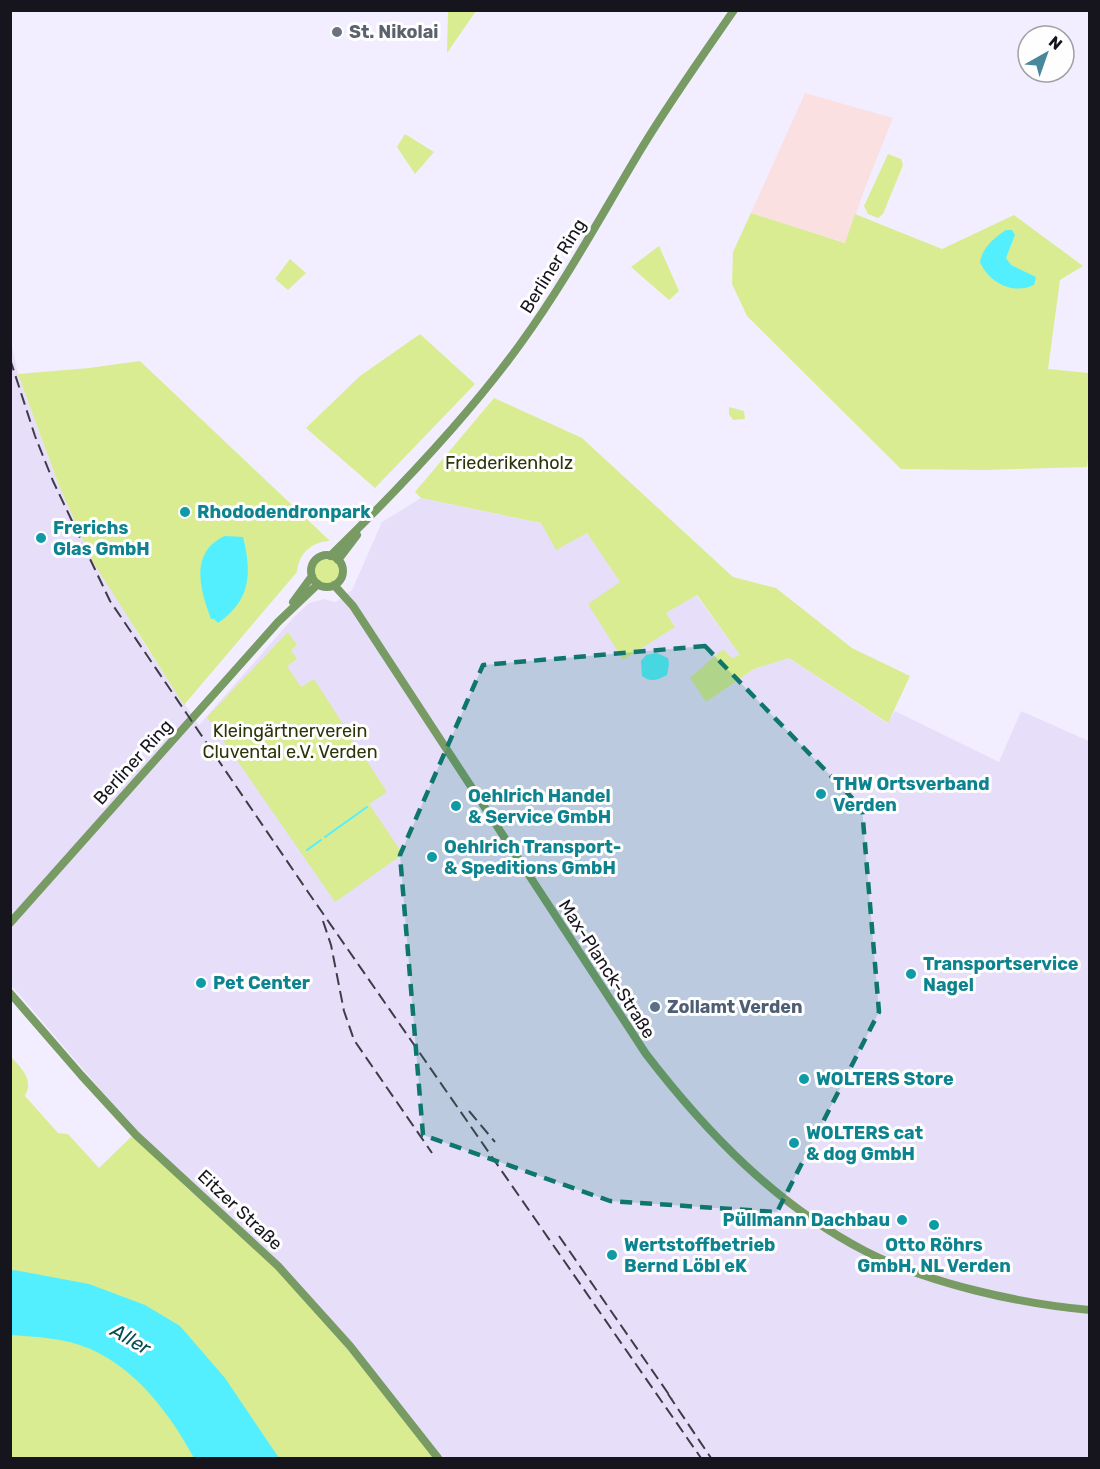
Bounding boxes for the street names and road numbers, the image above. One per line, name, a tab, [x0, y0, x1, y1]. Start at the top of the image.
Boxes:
street label: Berliner Ring	[515, 215, 591, 317]
street label: Berliner Ring	[89, 715, 177, 809]
street label: Max-Planck-Straße	[554, 895, 660, 1043]
street label: Eitzer Straße	[193, 1165, 287, 1255]

